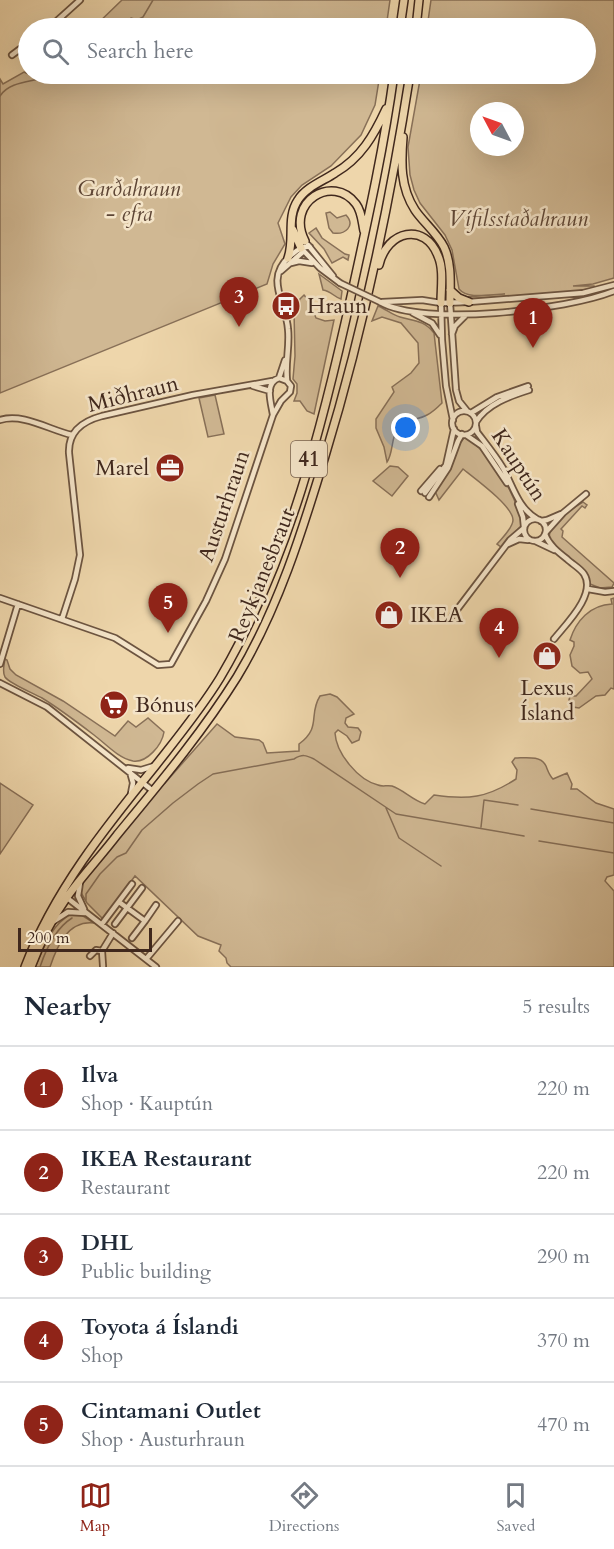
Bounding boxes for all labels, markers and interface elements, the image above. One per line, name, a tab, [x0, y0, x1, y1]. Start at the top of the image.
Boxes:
search box	[18, 18, 596, 84]
icon: search	[39, 35, 72, 68]
text: Search here	[87, 36, 194, 66]
north arrow	[470, 102, 524, 156]
park label: Garðahraun - efra	[78, 174, 181, 229]
park label: Vífilsstaðahraun	[448, 204, 588, 234]
pin: 3	[220, 278, 258, 327]
bus stop icon: Hraun	[270, 290, 302, 322]
place label: Hraun	[307, 291, 368, 321]
pin: 1	[514, 298, 552, 348]
street label: Miðhraun	[84, 368, 182, 420]
your location	[391, 413, 420, 442]
street label: Kauptún	[484, 423, 554, 508]
road number: 41	[291, 441, 327, 477]
street label: Austurhraun	[191, 446, 257, 566]
office icon: Marel	[154, 452, 186, 484]
place label: Marel	[95, 453, 149, 483]
street label: Reykjanesbraut	[221, 503, 303, 647]
pin: 2	[380, 528, 420, 578]
pin: 5	[148, 584, 188, 633]
shop icon: IKEA	[373, 599, 405, 631]
place label: IKEA	[410, 600, 463, 630]
pin: 4	[480, 608, 518, 658]
shop icon: Lexus Ísland	[531, 640, 563, 672]
place label: Lexus Ísland	[520, 673, 574, 728]
supermarket icon: Bónus	[98, 689, 130, 721]
place label: Bónus	[135, 690, 194, 720]
scale bar	[18, 925, 152, 953]
text: 200 m	[27, 927, 69, 949]
text: Nearby	[24, 989, 112, 1024]
text: 5 results	[522, 993, 590, 1020]
text: Ilva	[81, 1060, 118, 1090]
text: 1	[38, 1075, 49, 1102]
text: 220 m	[537, 1075, 590, 1102]
text: Shop · Kauptún	[81, 1090, 213, 1117]
text: IKEA Restaurant	[81, 1144, 252, 1174]
text: 2	[38, 1159, 49, 1186]
text: 220 m	[537, 1159, 590, 1186]
text: Restaurant	[81, 1174, 170, 1201]
text: DHL	[81, 1228, 133, 1258]
text: 3	[38, 1243, 49, 1270]
text: 290 m	[537, 1243, 590, 1270]
text: Public building	[81, 1258, 211, 1285]
text: Toyota á Íslandi	[81, 1312, 239, 1342]
text: 4	[38, 1327, 49, 1354]
text: 370 m	[537, 1327, 590, 1354]
text: Shop	[81, 1342, 123, 1369]
text: Cintamani Outlet	[81, 1396, 261, 1426]
text: 5	[38, 1411, 49, 1438]
text: 470 m	[537, 1411, 590, 1438]
text: Shop · Austurhraun	[81, 1426, 245, 1453]
tab: Map	[79, 1479, 112, 1537]
tab: Directions	[269, 1479, 339, 1537]
tab: Saved	[497, 1479, 535, 1537]

